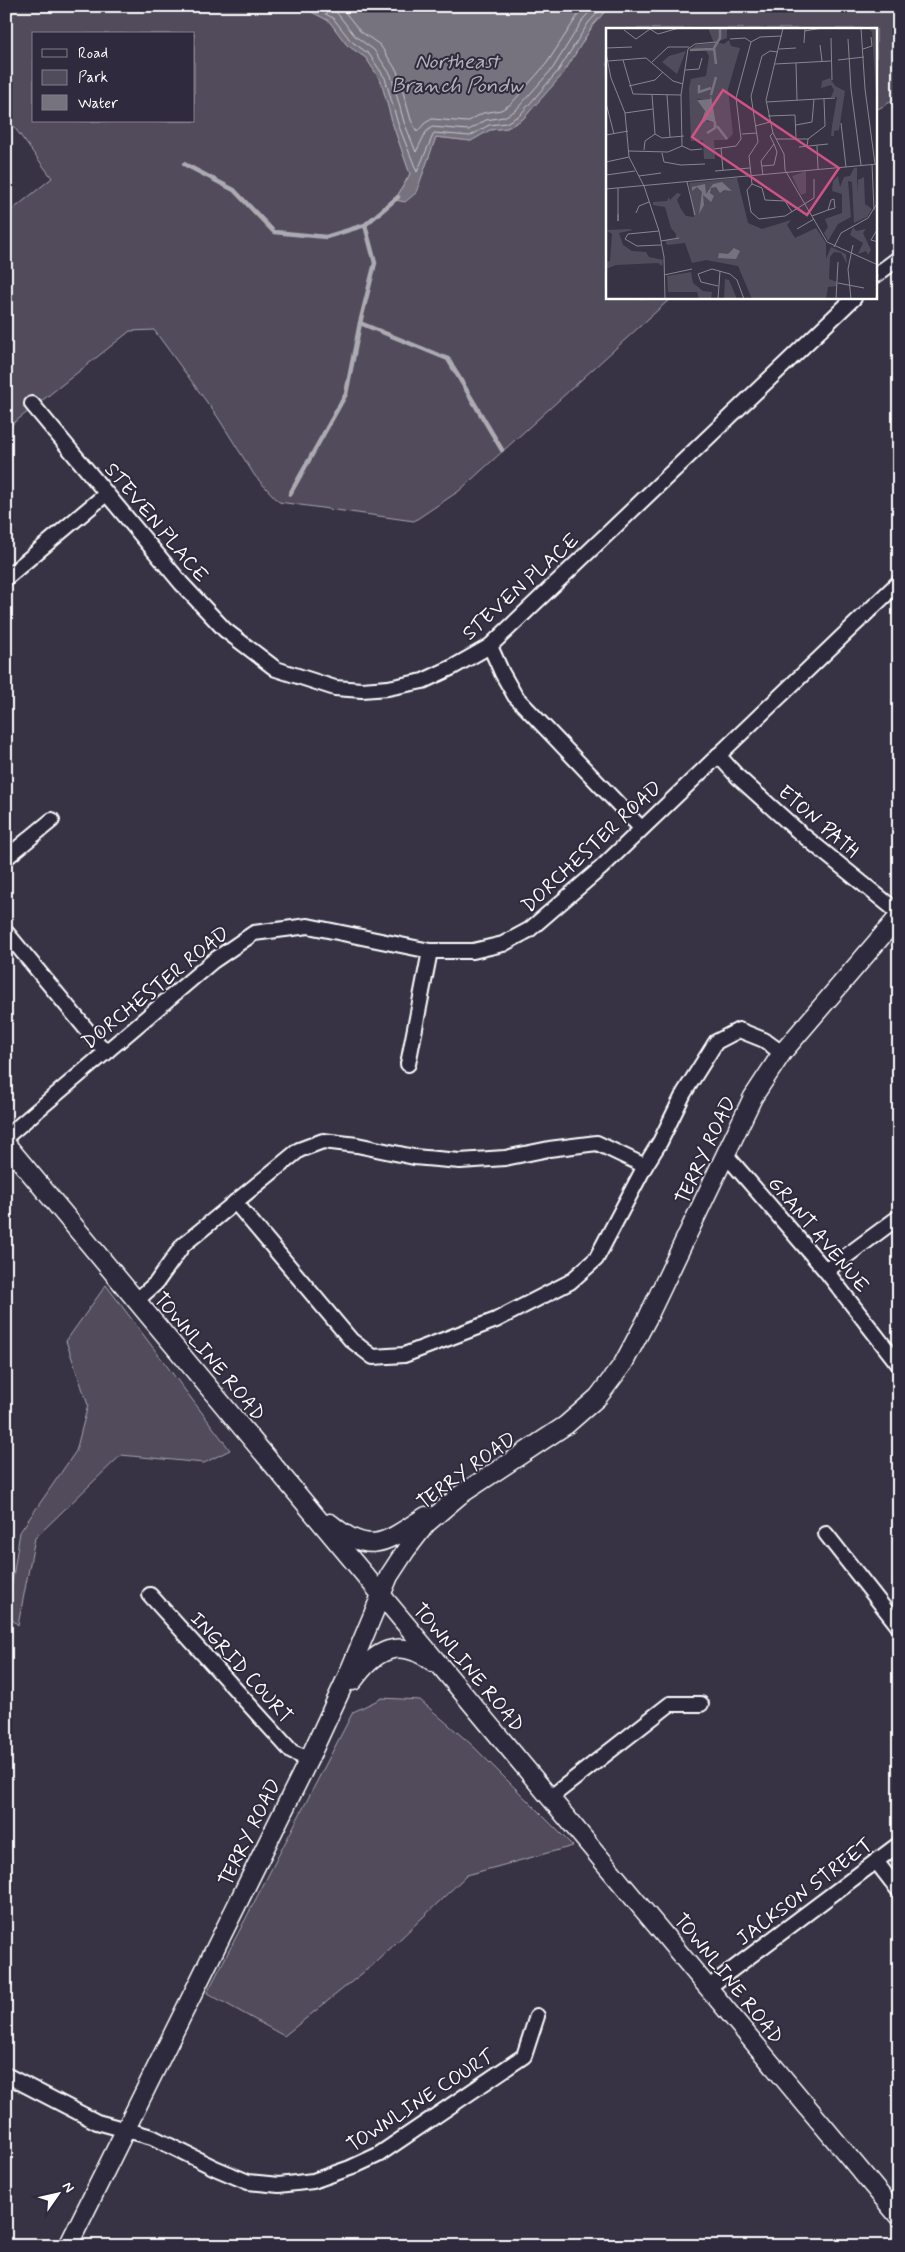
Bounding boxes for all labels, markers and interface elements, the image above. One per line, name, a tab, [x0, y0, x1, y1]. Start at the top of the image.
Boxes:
inset map	[606, 28, 878, 299]
legend	[32, 32, 195, 122]
text: Road	[78, 44, 108, 64]
water label: Northeast Branch Pondw	[391, 48, 524, 100]
text: Park	[78, 68, 108, 88]
text: Water	[78, 94, 118, 114]
street label: STEVEN PLACE	[98, 457, 214, 589]
street label: STEVEN PLACE	[457, 527, 585, 647]
street label: DORCHESTER ROAD	[516, 775, 668, 919]
street label: ETON PATH	[772, 779, 864, 865]
street label: DORCHESTER ROAD	[76, 920, 235, 1056]
street label: TERRY ROAD	[669, 1092, 743, 1209]
street label: GRANT AVENUE	[761, 1171, 875, 1299]
street label: TOWNLINE ROAD	[147, 1287, 271, 1427]
street label: TERRY ROAD	[412, 1426, 522, 1516]
street label: TOWNLINE ROAD	[406, 1598, 530, 1738]
street label: INGRID COURT	[183, 1606, 298, 1730]
street label: TERRY ROAD	[213, 1774, 288, 1891]
street label: JACKSON STREET	[731, 1832, 879, 1952]
street label: TOWNLINE ROAD	[667, 1908, 789, 2050]
street label: TOWNLINE COURT	[342, 2043, 501, 2159]
north arrow	[32, 2170, 82, 2220]
text: N	[58, 2178, 78, 2196]

